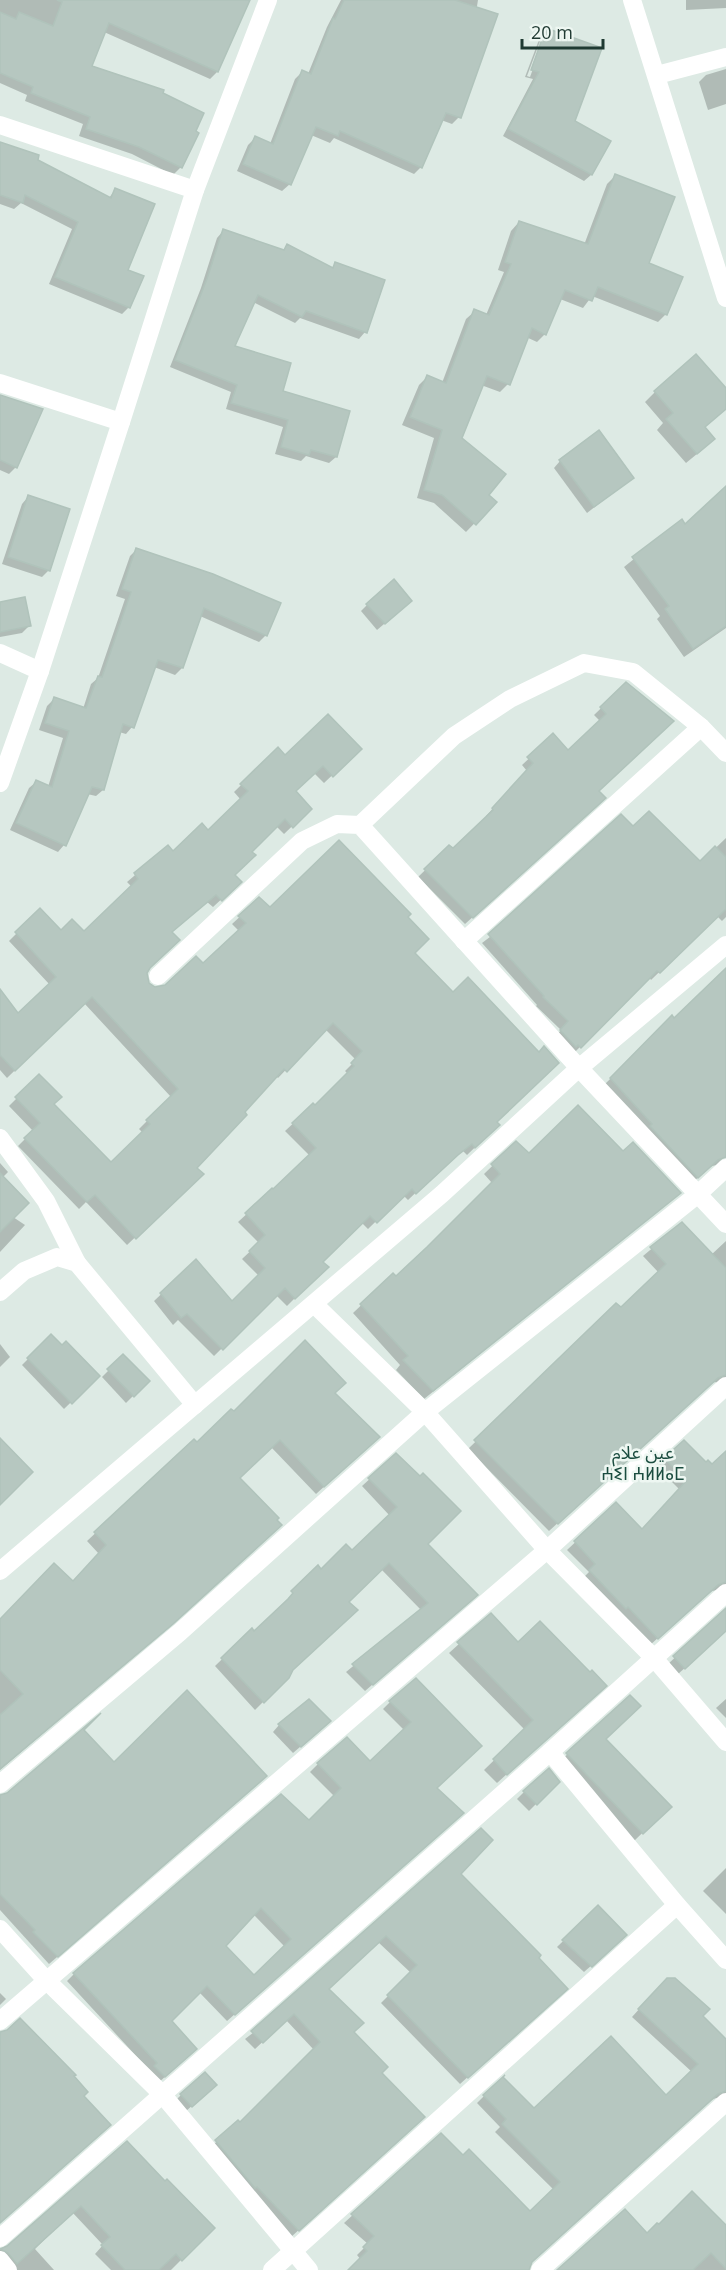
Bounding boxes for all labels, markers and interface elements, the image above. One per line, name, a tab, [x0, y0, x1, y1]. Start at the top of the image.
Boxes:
scale bar	[522, 12, 603, 50]
text: 20 m	[531, 20, 573, 44]
district label: عين علام ⵄⵉⵏ ⵄⵍⵍⴰⵎ	[601, 1440, 685, 1485]

